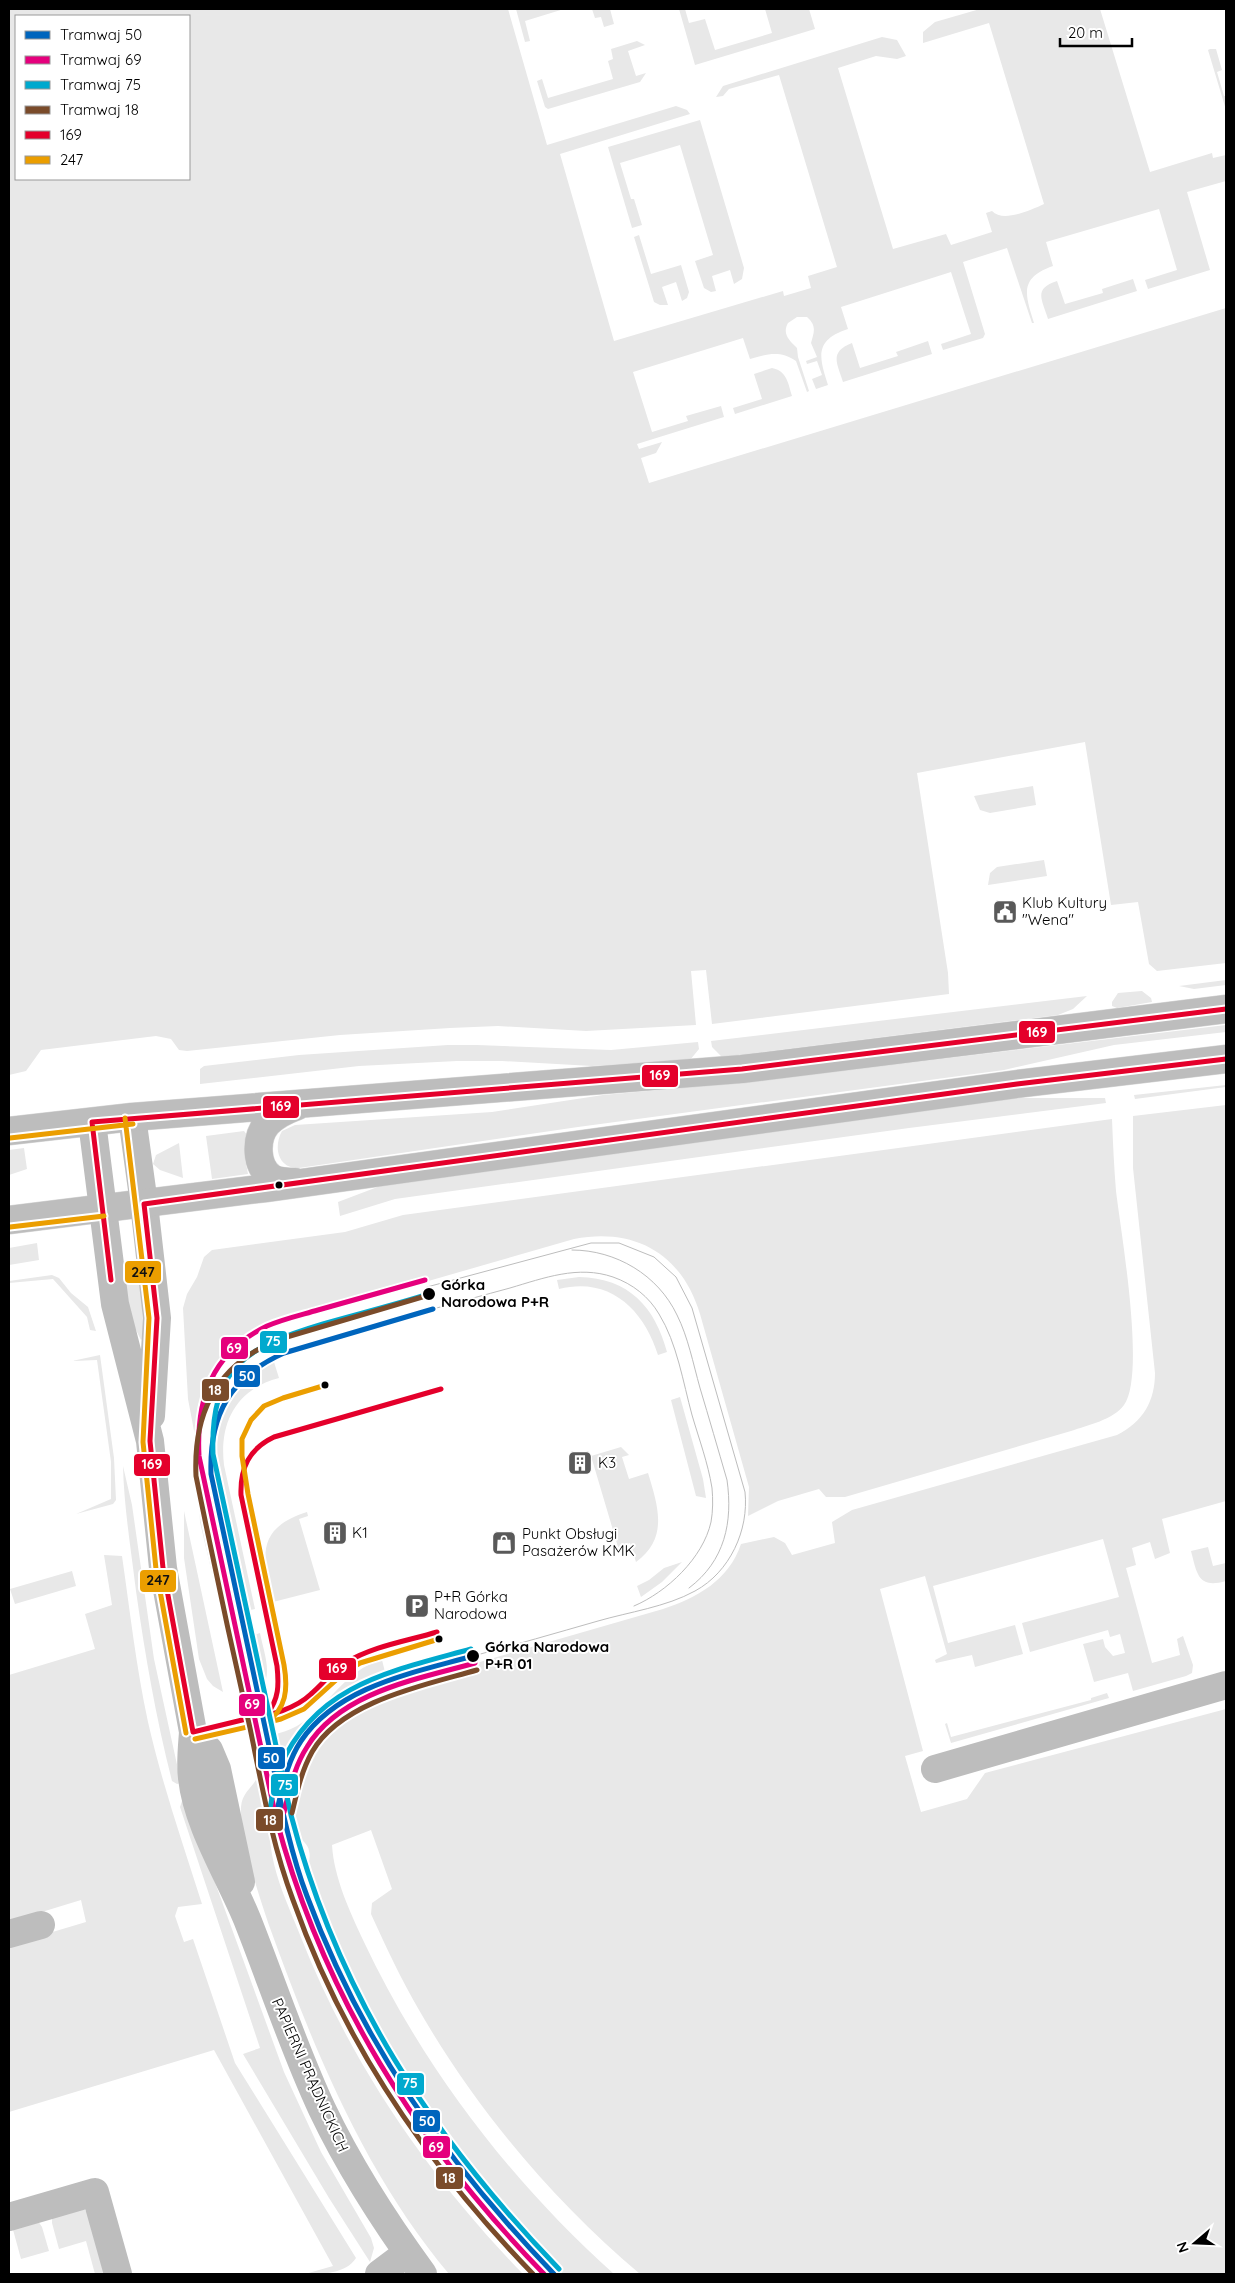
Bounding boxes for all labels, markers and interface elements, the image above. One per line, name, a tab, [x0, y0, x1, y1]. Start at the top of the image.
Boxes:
legend	[15, 15, 190, 180]
scale bar	[1060, 15, 1132, 47]
text: 20 m	[1068, 23, 1103, 42]
text: Tramwaj 50	[60, 25, 142, 44]
text: Tramwaj 69	[60, 50, 142, 69]
text: Tramwaj 75	[60, 75, 141, 94]
text: Tramwaj 18	[60, 100, 139, 119]
text: 169	[60, 125, 82, 144]
text: 247	[60, 150, 84, 169]
place label: Klub Kultury "Wena"	[1022, 893, 1107, 929]
public building icon: Klub Kultury "Wena"	[992, 899, 1018, 925]
line badge: 169	[1018, 1020, 1056, 1044]
text: 169	[1026, 1023, 1048, 1041]
line badge: 169	[641, 1064, 679, 1088]
text: 169	[649, 1066, 671, 1084]
line badge: 169	[262, 1095, 300, 1119]
text: 169	[270, 1097, 292, 1115]
unlabelled marker	[274, 1180, 284, 1190]
line badge: 247	[124, 1260, 162, 1284]
text: 247	[131, 1263, 155, 1281]
place label: Górka Narodowa P+R	[441, 1275, 549, 1311]
marker: Górka Narodowa P+R	[421, 1286, 437, 1302]
line badge: 75	[259, 1330, 288, 1354]
text: 75	[265, 1332, 281, 1350]
line badge: 69	[220, 1336, 249, 1360]
text: 69	[226, 1339, 242, 1357]
line badge: 50	[233, 1364, 261, 1388]
text: 50	[239, 1367, 256, 1385]
line badge: 18	[201, 1378, 230, 1402]
unlabelled marker	[320, 1380, 330, 1390]
text: 18	[208, 1381, 222, 1399]
building icon: K3	[567, 1450, 593, 1476]
line badge: 169	[133, 1453, 171, 1477]
place label: K3	[598, 1453, 616, 1472]
text: 169	[141, 1455, 163, 1473]
building icon: K1	[322, 1520, 348, 1546]
place label: K1	[352, 1523, 368, 1542]
place label: Punkt Obsługi Pasażerów KMK	[522, 1524, 635, 1560]
shop icon: Punkt Obsługi Pasażerów KMK	[491, 1530, 517, 1556]
line badge: 247	[139, 1569, 177, 1593]
text: 247	[146, 1571, 170, 1589]
place label: P+R Górka Narodowa	[434, 1587, 508, 1623]
parking icon: P+R Górka Narodowa	[404, 1593, 430, 1619]
unlabelled marker	[434, 1634, 444, 1644]
place label: Górka Narodowa P+R 01	[485, 1637, 609, 1673]
marker: Górka Narodowa P+R 01	[465, 1648, 481, 1664]
line badge: 169	[318, 1657, 357, 1681]
text: 169	[326, 1659, 348, 1677]
line badge: 69	[238, 1693, 266, 1717]
text: 69	[244, 1695, 260, 1713]
line badge: 50	[257, 1746, 286, 1770]
text: 50	[263, 1749, 280, 1767]
line badge: 75	[270, 1773, 299, 1797]
text: 75	[277, 1776, 293, 1794]
line badge: 18	[255, 1808, 284, 1832]
text: 18	[263, 1811, 277, 1829]
street label: PAPIERNI PRĄDNICKICH	[268, 1995, 353, 2155]
line badge: 75	[396, 2072, 425, 2096]
text: 75	[402, 2074, 418, 2092]
line badge: 50	[412, 2109, 441, 2133]
text: 50	[419, 2112, 436, 2130]
line badge: 69	[422, 2135, 451, 2159]
text: 69	[428, 2138, 444, 2156]
line badge: 18	[435, 2166, 464, 2190]
text: 18	[442, 2169, 456, 2187]
north arrow	[1170, 2218, 1220, 2268]
text: N	[1173, 2239, 1193, 2255]

